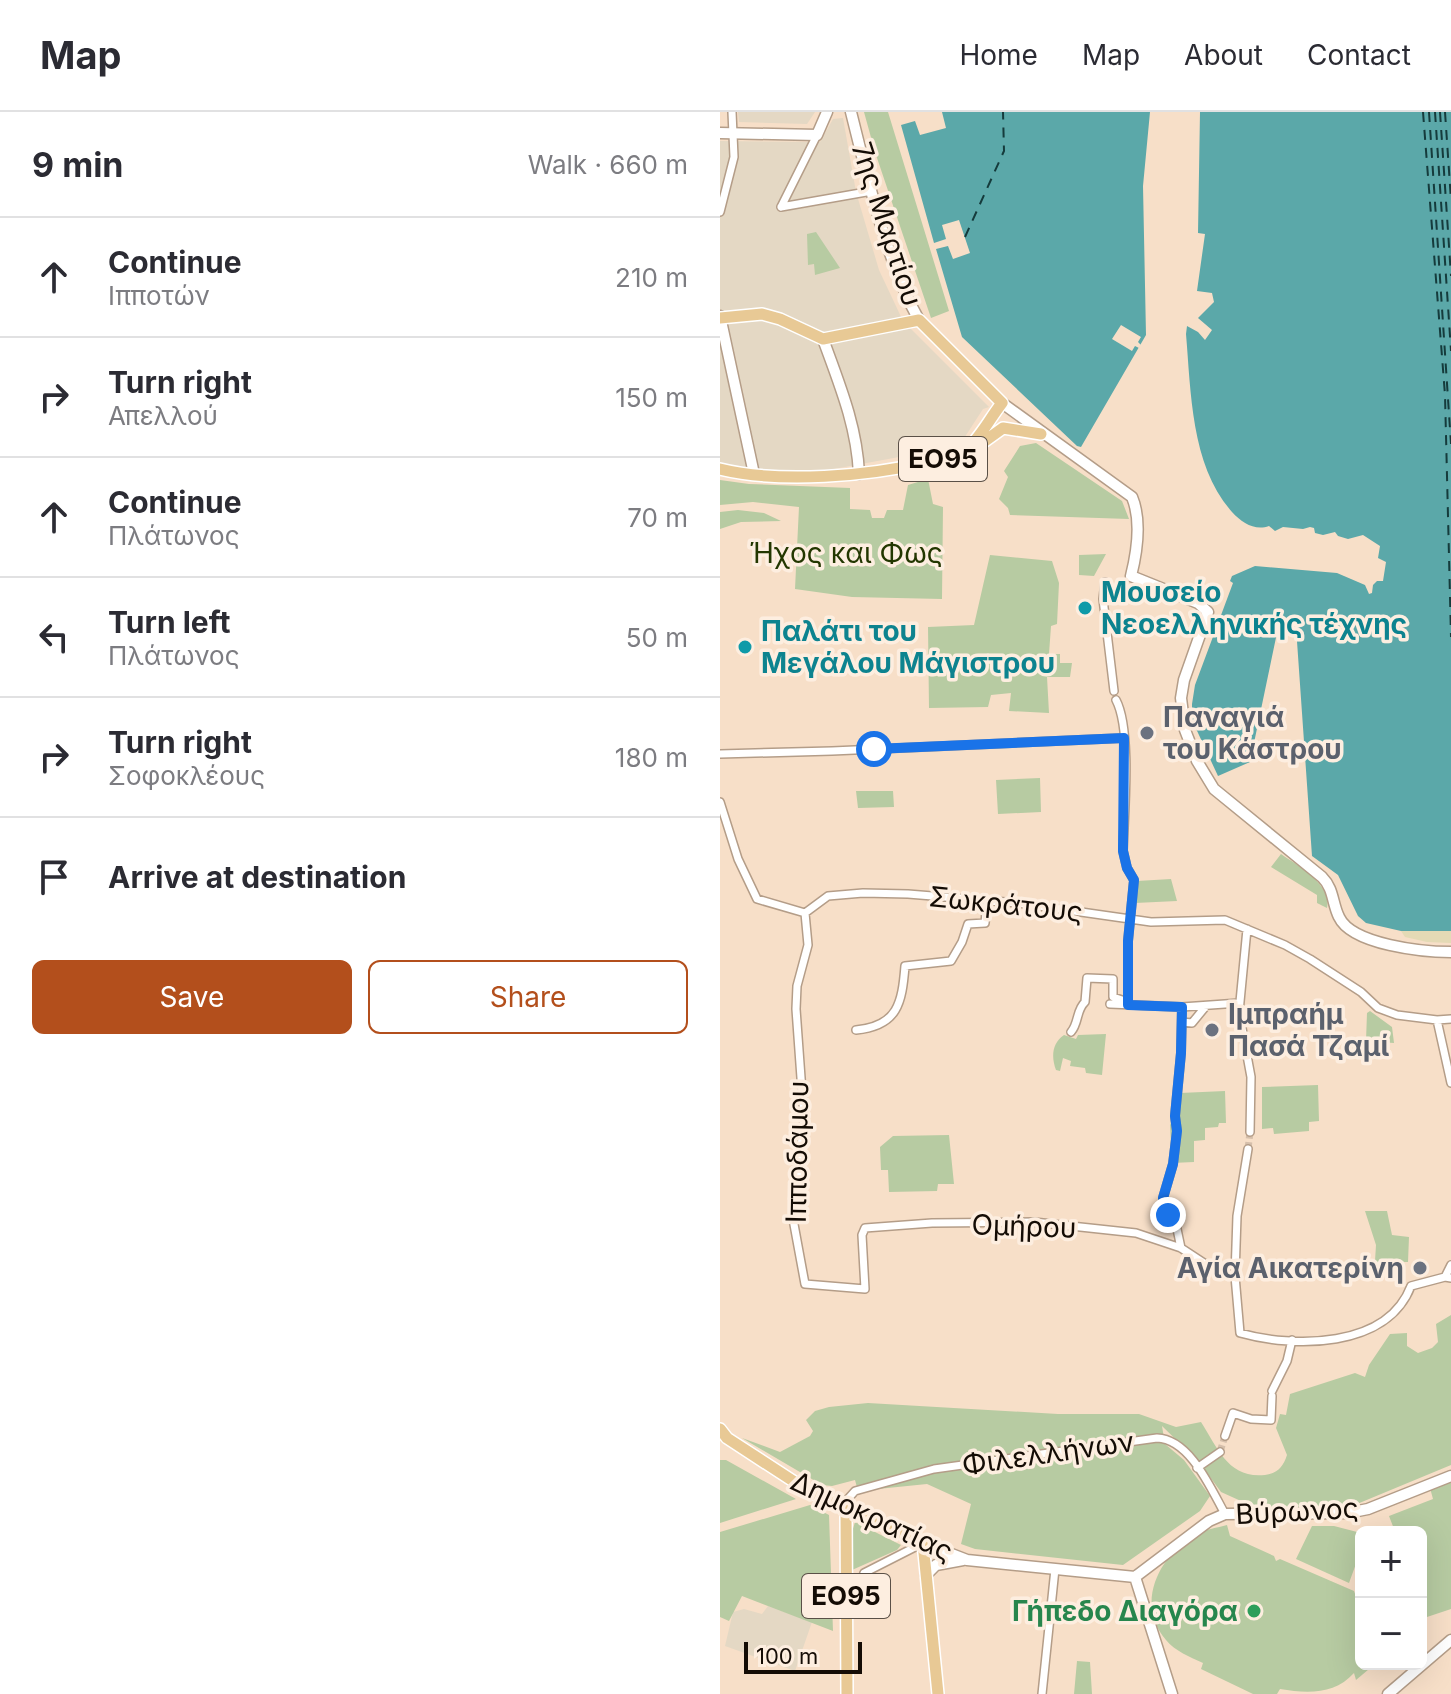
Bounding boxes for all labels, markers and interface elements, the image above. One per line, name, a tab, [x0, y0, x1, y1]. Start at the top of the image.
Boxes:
text: Map	[40, 32, 121, 78]
text: Home	[959, 38, 1038, 72]
text: Map	[1082, 38, 1140, 72]
text: About	[1184, 38, 1263, 72]
text: Contact	[1307, 38, 1411, 72]
street label: 7ης Μαρτίου	[845, 138, 929, 310]
text: 9 min	[32, 144, 124, 185]
text: Walk · 660 m	[528, 149, 688, 180]
text: Continue	[108, 244, 242, 280]
icon: ahead	[32, 255, 76, 299]
text: 210 m	[615, 262, 688, 293]
text: Ιπποτών	[108, 280, 210, 311]
text: Turn right	[108, 364, 252, 400]
icon: right	[32, 375, 76, 419]
text: 150 m	[615, 382, 688, 413]
text: Απελλού	[108, 400, 218, 431]
road number: ΕΟ95	[899, 437, 987, 481]
text: Continue	[108, 484, 242, 520]
icon: ahead	[32, 495, 76, 539]
text: 70 m	[627, 502, 688, 533]
text: Πλάτωνος	[108, 520, 239, 551]
park label: Ήχος και Φως	[749, 536, 943, 570]
place label: Μουσείο Νεοελληνικής τέχνης	[1101, 575, 1407, 641]
marker: Μουσείο Νεοελληνικής τέχνης	[1076, 599, 1094, 617]
text: Turn left	[108, 604, 230, 640]
place label: Παλάτι του Μεγάλου Μάγιστρου	[761, 614, 1055, 680]
icon: left	[32, 615, 76, 659]
text: 50 m	[626, 622, 688, 653]
marker: Παλάτι του Μεγάλου Μάγιστρου	[736, 638, 754, 656]
text: Πλάτωνος	[108, 640, 239, 671]
place label: Παναγιά του Κάστρου	[1163, 700, 1342, 766]
text: Turn right	[108, 724, 252, 760]
marker: Παναγιά του Κάστρου	[1138, 724, 1156, 742]
route start	[856, 731, 892, 767]
icon: right	[32, 735, 76, 779]
text: 180 m	[615, 742, 688, 773]
text: Σοφοκλέους	[108, 760, 265, 791]
icon: arrive	[32, 855, 76, 899]
text: Arrive at destination	[108, 859, 406, 895]
street label: Σωκράτους	[928, 879, 1084, 929]
button: Save	[32, 960, 352, 1034]
button: Share	[368, 960, 688, 1034]
place label: Ιμπραήμ Πασά Τζαμί	[1228, 997, 1389, 1063]
marker: Ιμπραήμ Πασά Τζαμί	[1203, 1021, 1221, 1039]
street label: Ιπποδάμου	[779, 1081, 815, 1223]
route end	[1150, 1197, 1186, 1233]
street label: Ομήρου	[971, 1207, 1077, 1245]
place label: Αγία Αικατερίνη	[1177, 1251, 1404, 1285]
marker: Αγία Αικατερίνη	[1411, 1259, 1429, 1277]
street label: Φιλελλήνων	[960, 1424, 1136, 1482]
street label: Δημοκρατίας	[786, 1464, 958, 1568]
street label: Βύρωνος	[1235, 1491, 1359, 1531]
map controls	[1355, 1526, 1427, 1670]
button: +	[1355, 1526, 1427, 1598]
road number: ΕΟ95	[802, 1574, 890, 1618]
place label: Γήπεδο Διαγόρα	[1012, 1594, 1238, 1628]
button: −	[1355, 1598, 1427, 1670]
marker: Γήπεδο Διαγόρα	[1245, 1602, 1263, 1620]
scale bar	[744, 1638, 862, 1674]
text: 100 m	[756, 1643, 818, 1669]

